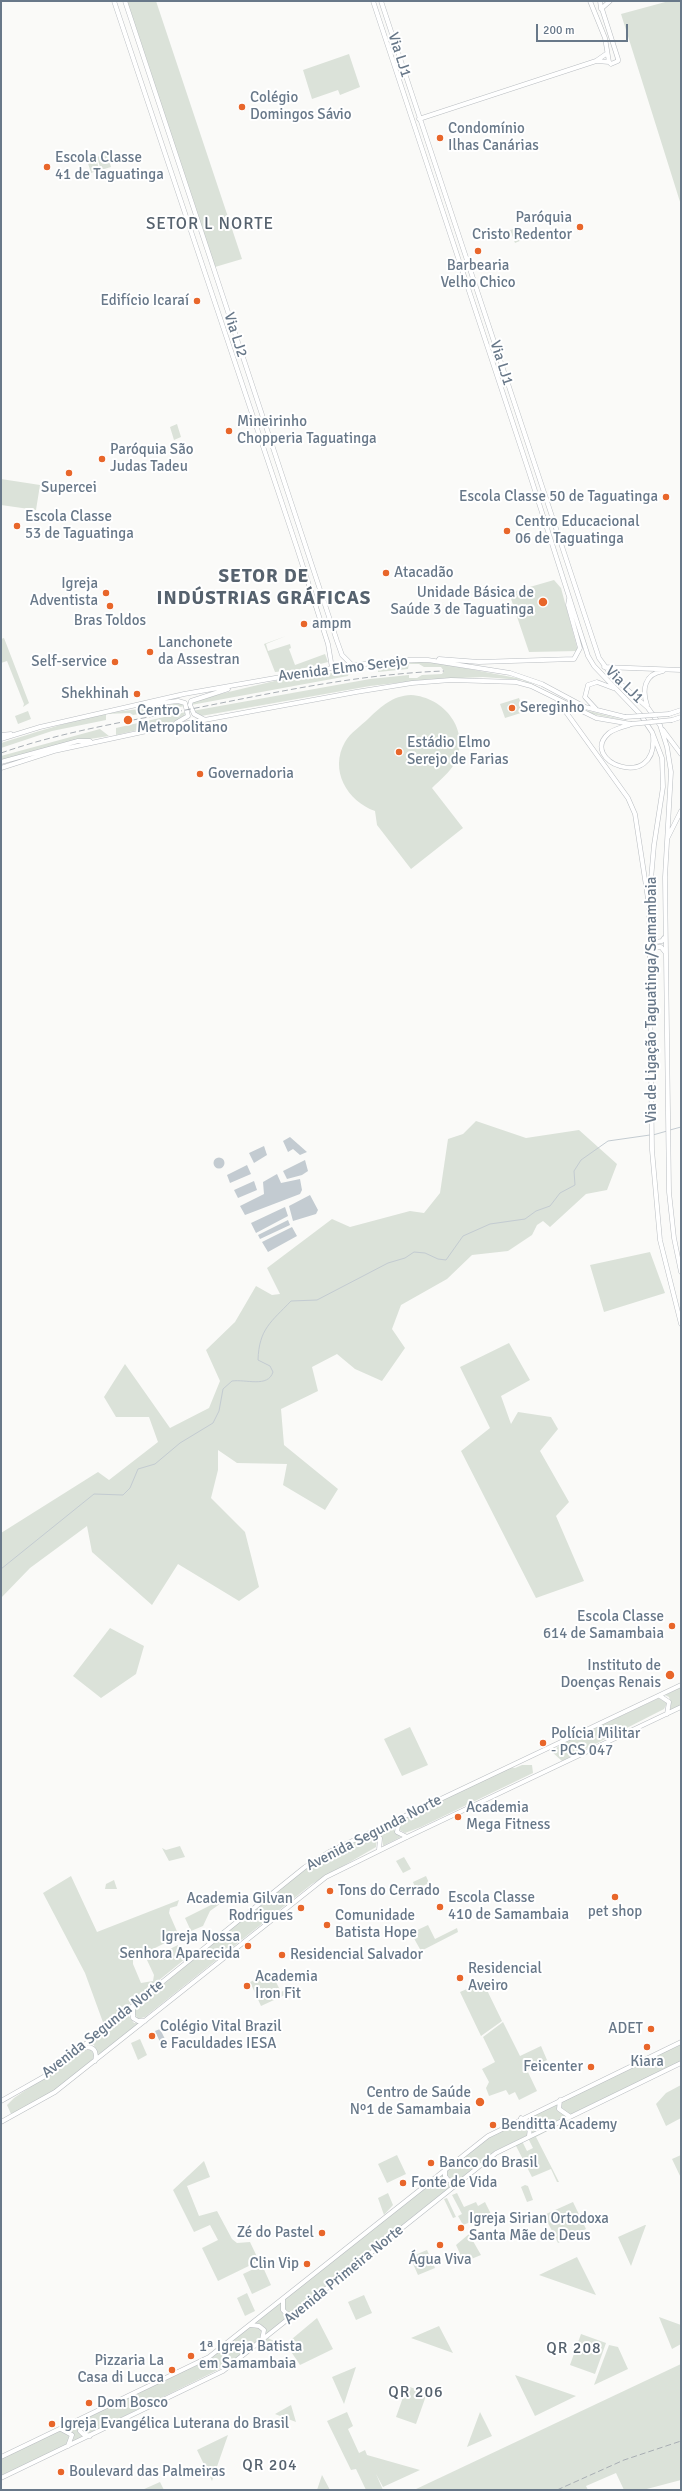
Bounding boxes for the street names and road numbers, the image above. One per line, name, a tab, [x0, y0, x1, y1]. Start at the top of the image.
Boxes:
street label: Via LJ1	[383, 30, 415, 80]
street label: Via LJ2	[219, 310, 251, 360]
street label: Via LJ1	[485, 338, 517, 388]
street label: Avenida Elmo Serejo	[277, 652, 409, 686]
street label: Via LJ1	[601, 663, 647, 707]
street label: Via de Ligação Taguatinga/Samambaia	[643, 877, 661, 1123]
street label: Avenida Segunda Norte	[303, 1791, 445, 1875]
street label: Avenida Segunda Norte	[39, 1976, 167, 2082]
street label: Avenida Primeira Norte	[281, 2221, 407, 2329]

